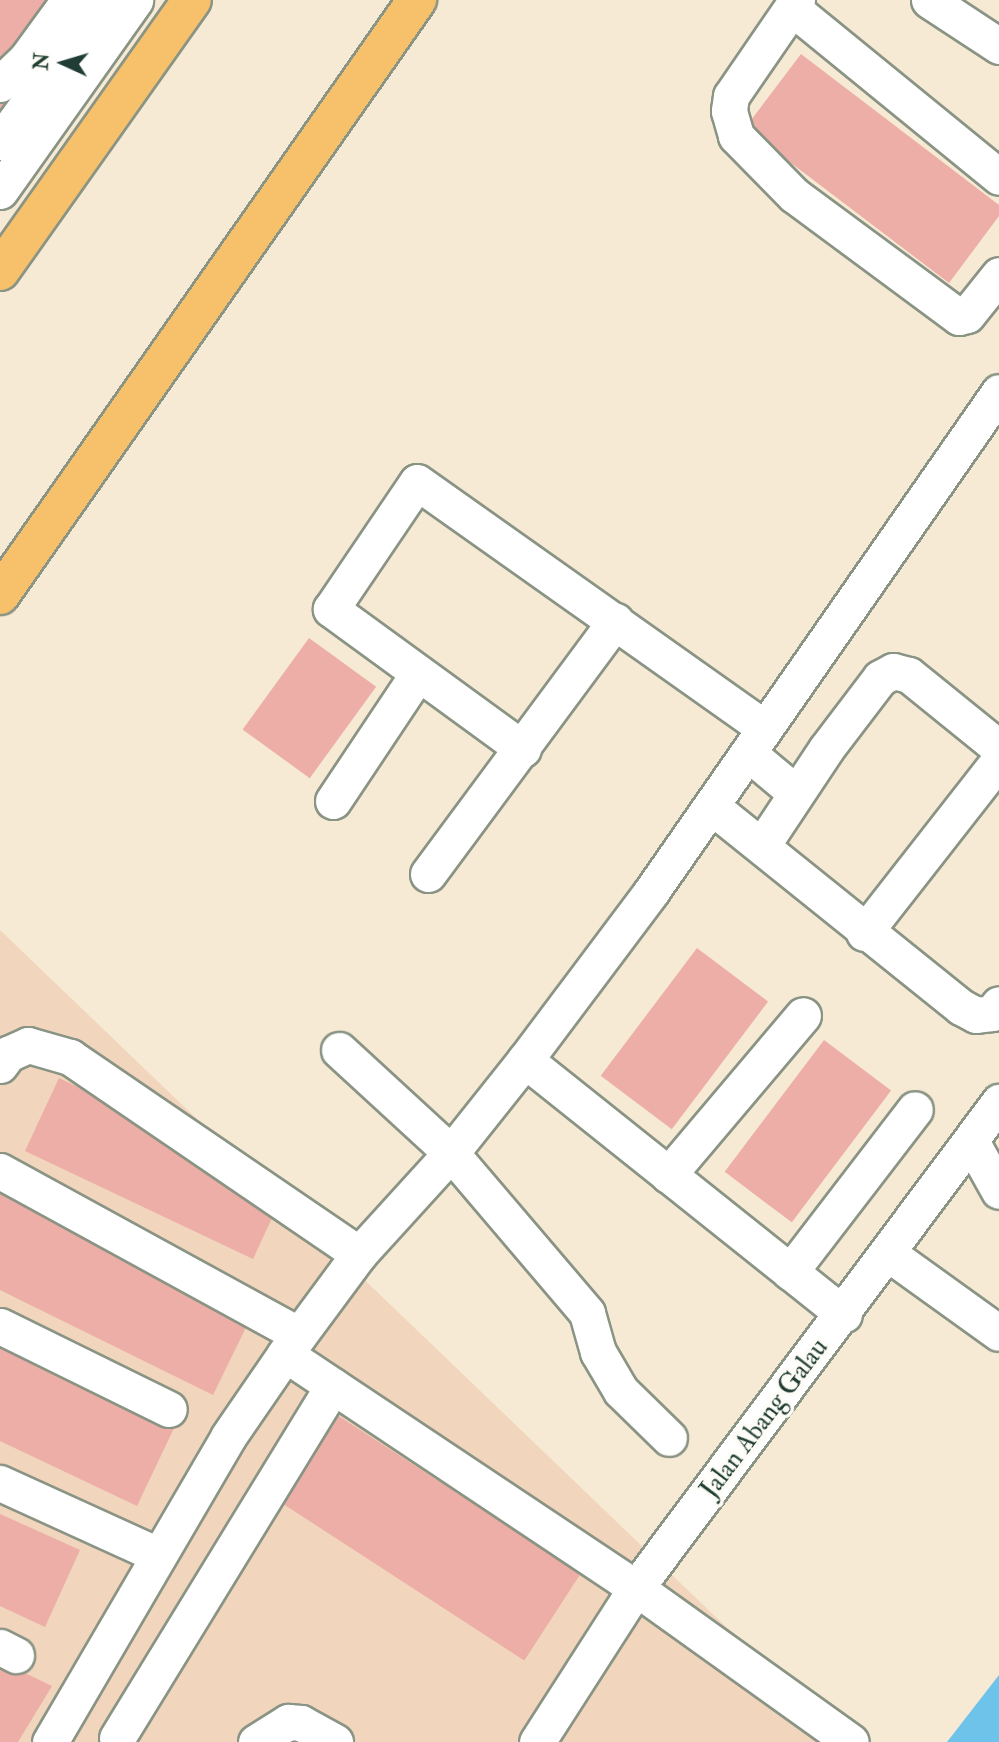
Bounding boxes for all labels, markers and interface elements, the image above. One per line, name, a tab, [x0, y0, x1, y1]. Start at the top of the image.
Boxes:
north arrow	[28, 28, 98, 98]
text: N	[29, 52, 55, 71]
street label: Jalan Abang Galau	[695, 1333, 835, 1505]

